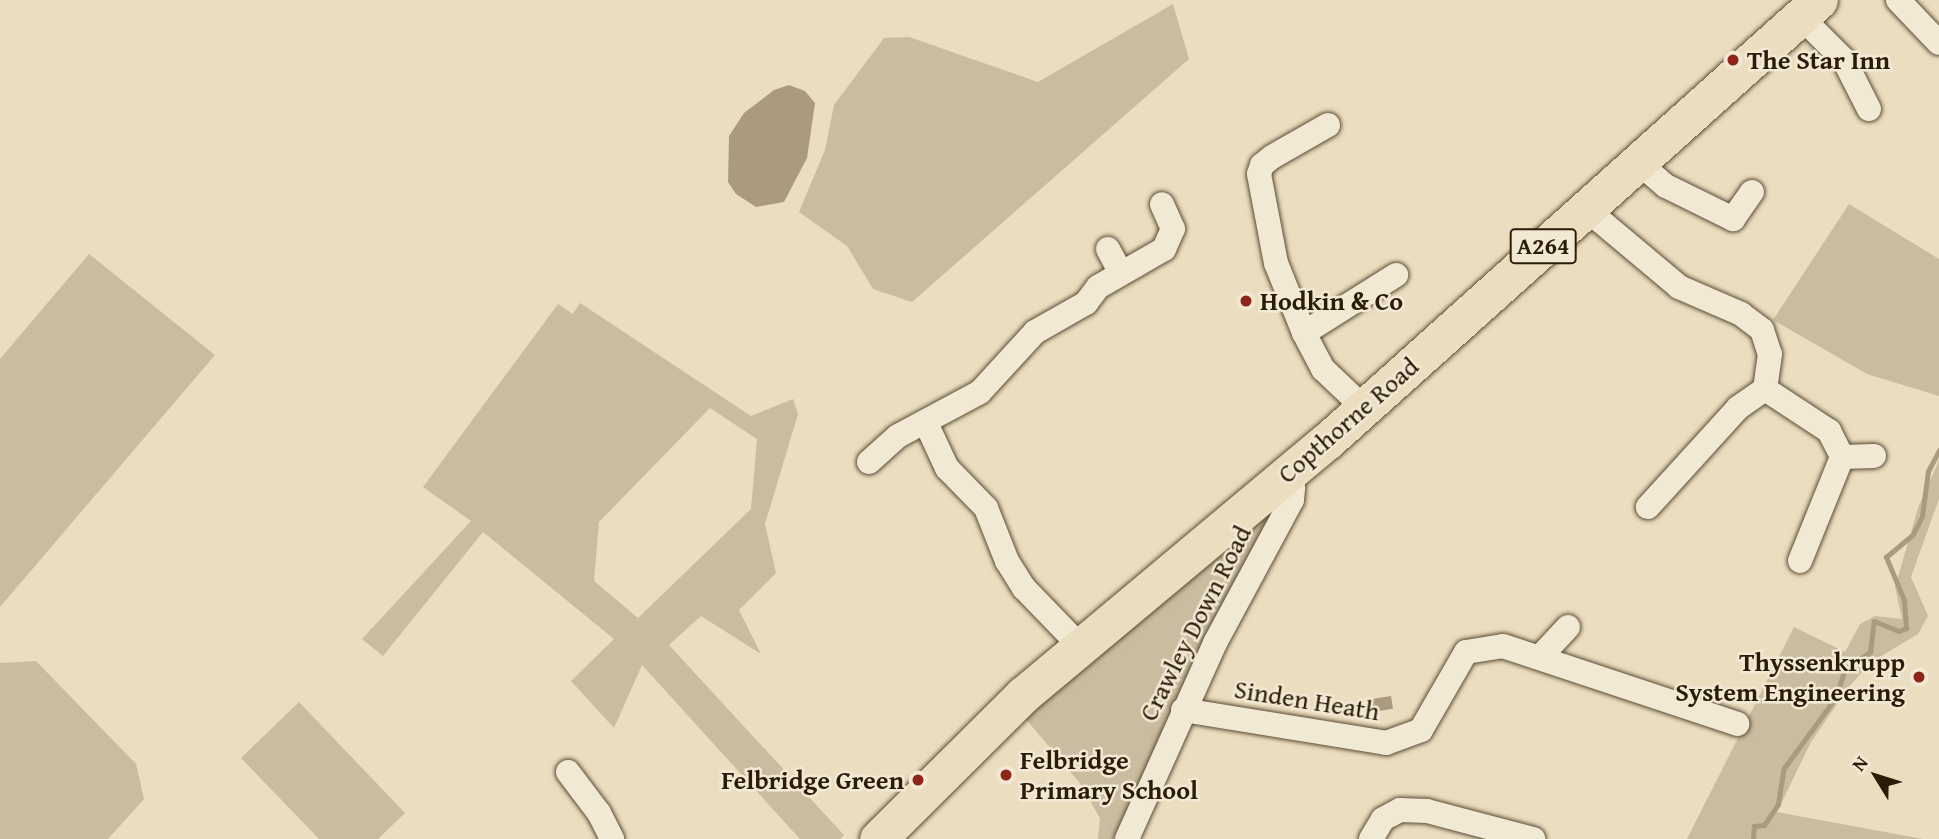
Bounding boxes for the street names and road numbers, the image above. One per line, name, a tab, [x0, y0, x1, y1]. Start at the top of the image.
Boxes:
road number: A264	[1508, 226, 1578, 267]
street label: Copthorne Road	[1271, 350, 1425, 490]
street label: Crawley Down Road	[1132, 520, 1258, 726]
street label: Sinden Heath	[1232, 673, 1382, 727]

